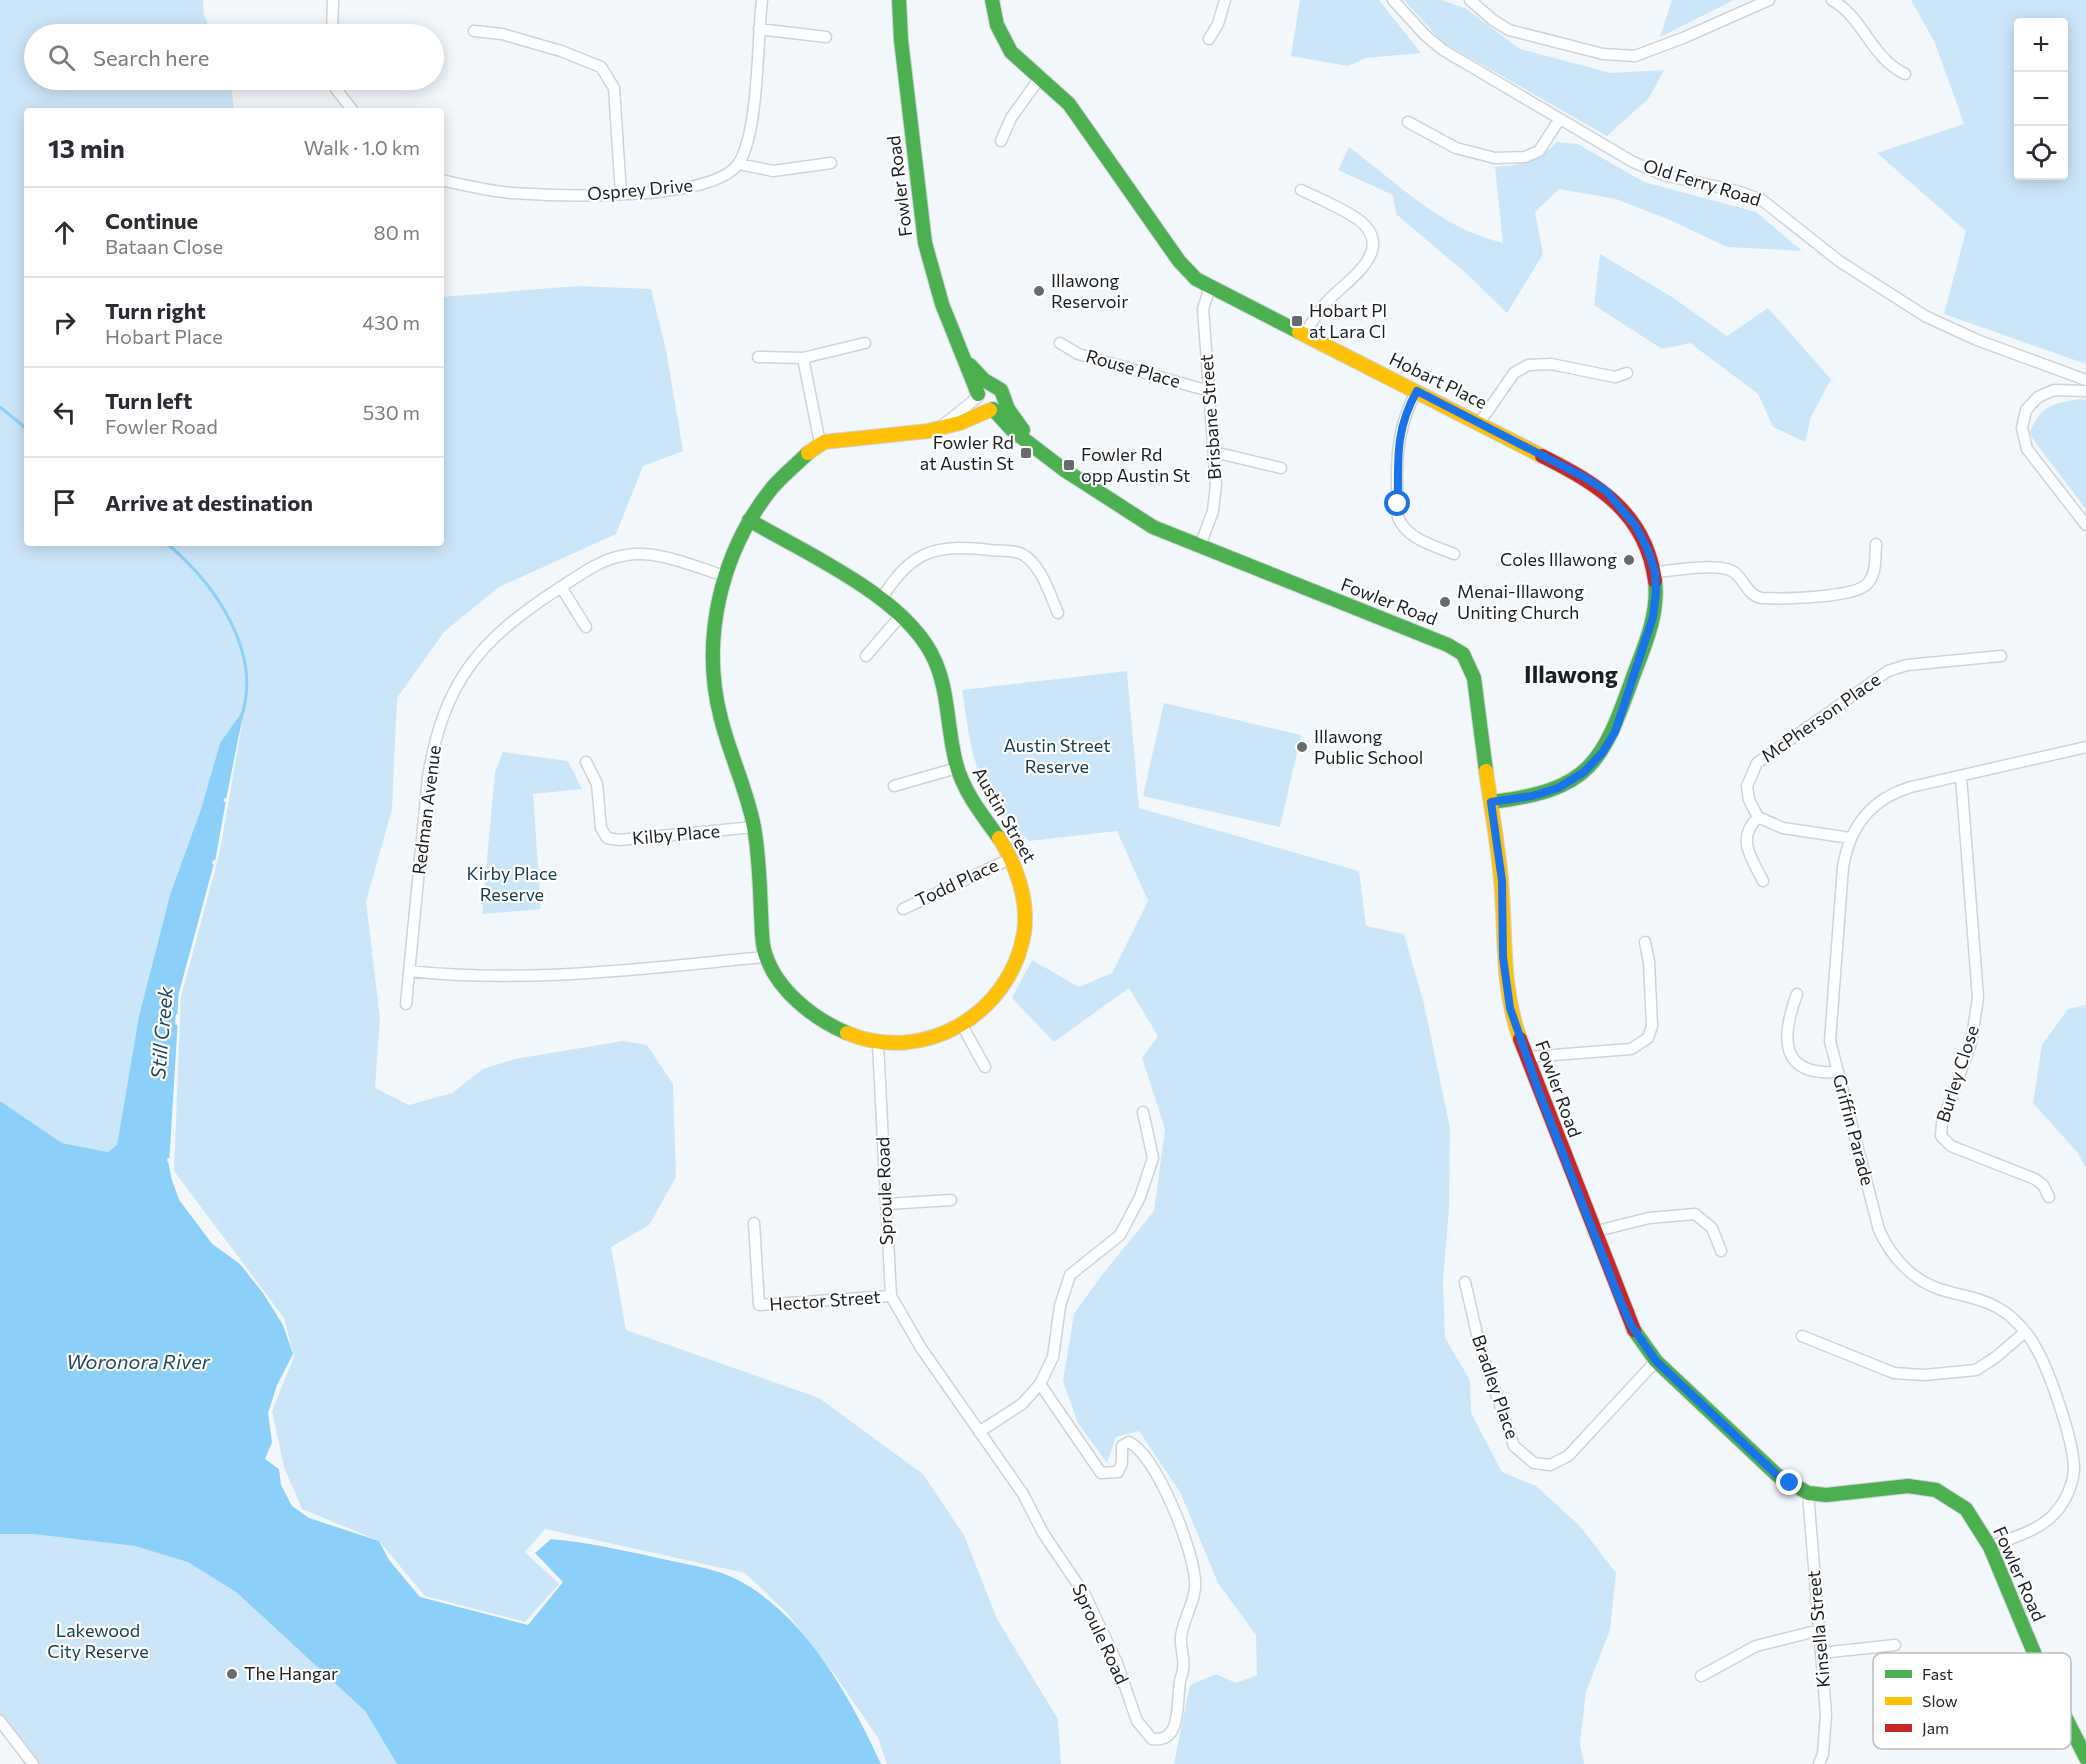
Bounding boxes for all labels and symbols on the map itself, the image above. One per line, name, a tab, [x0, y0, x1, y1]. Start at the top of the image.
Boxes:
street label: Fowler Road	[882, 134, 916, 238]
street label: Old Ferry Road	[1641, 154, 1764, 210]
street label: Osprey Drive	[586, 173, 694, 205]
place label: Illawong Reservoir	[1051, 269, 1128, 312]
marker: Illawong Reservoir	[1032, 284, 1046, 298]
place label: Hobart Pl at Lara Cl	[1309, 299, 1387, 342]
marker: Hobart Pl at Lara Cl	[1290, 314, 1304, 328]
street label: Rouse Place	[1084, 344, 1183, 392]
street label: Hobart Place	[1386, 347, 1491, 413]
street label: Brisbane Street	[1195, 354, 1225, 481]
place label: Fowler Rd at Austin St	[920, 431, 1014, 474]
place label: Fowler Rd opp Austin St	[1081, 443, 1190, 486]
marker: Fowler Rd at Austin St	[1019, 446, 1033, 460]
marker: Fowler Rd opp Austin St	[1062, 458, 1076, 472]
route start	[1384, 490, 1410, 516]
place label: Coles Illawong	[1500, 548, 1617, 570]
marker: Coles Illawong	[1622, 553, 1636, 567]
street label: Fowler Road	[1338, 573, 1441, 630]
place label: Menai-Illawong Uniting Church	[1457, 580, 1584, 623]
marker: Menai-Illawong Uniting Church	[1438, 595, 1452, 609]
district label: Illawong	[1524, 659, 1618, 688]
street label: McPherson Place	[1757, 668, 1884, 766]
place label: Illawong Public School	[1314, 725, 1423, 768]
park label: Austin Street Reserve	[1003, 734, 1111, 777]
marker: Illawong Public School	[1295, 740, 1309, 754]
street label: Redman Avenue	[407, 744, 445, 876]
street label: Austin Street	[969, 763, 1041, 866]
street label: Kilby Place	[631, 819, 721, 849]
street label: Todd Place	[912, 853, 1001, 911]
park label: Kirby Place Reserve	[467, 862, 557, 905]
water label: Still Creek	[145, 985, 177, 1080]
street label: Burley Close	[1931, 1022, 1983, 1125]
street label: Fowler Road	[1531, 1037, 1587, 1140]
street label: Griffin Parade	[1829, 1072, 1879, 1188]
street label: Sproule Road	[871, 1136, 897, 1246]
street label: Hector Street	[769, 1285, 881, 1315]
street label: Bradley Place	[1468, 1332, 1524, 1442]
water label: Woronora River	[66, 1349, 211, 1373]
route end	[1776, 1469, 1802, 1495]
street label: Fowler Road	[1989, 1523, 2051, 1624]
street label: Kinsella Street	[1802, 1570, 1834, 1689]
street label: Sproule Road	[1068, 1580, 1134, 1687]
park label: Lakewood City Reserve	[47, 1619, 149, 1662]
legend	[1873, 1653, 2071, 1749]
place label: The Hangar	[244, 1662, 338, 1684]
text: Fast	[1922, 1664, 1953, 1683]
marker: The Hangar	[225, 1667, 239, 1681]
text: Slow	[1922, 1691, 1958, 1710]
text: Jam	[1922, 1718, 1949, 1737]

